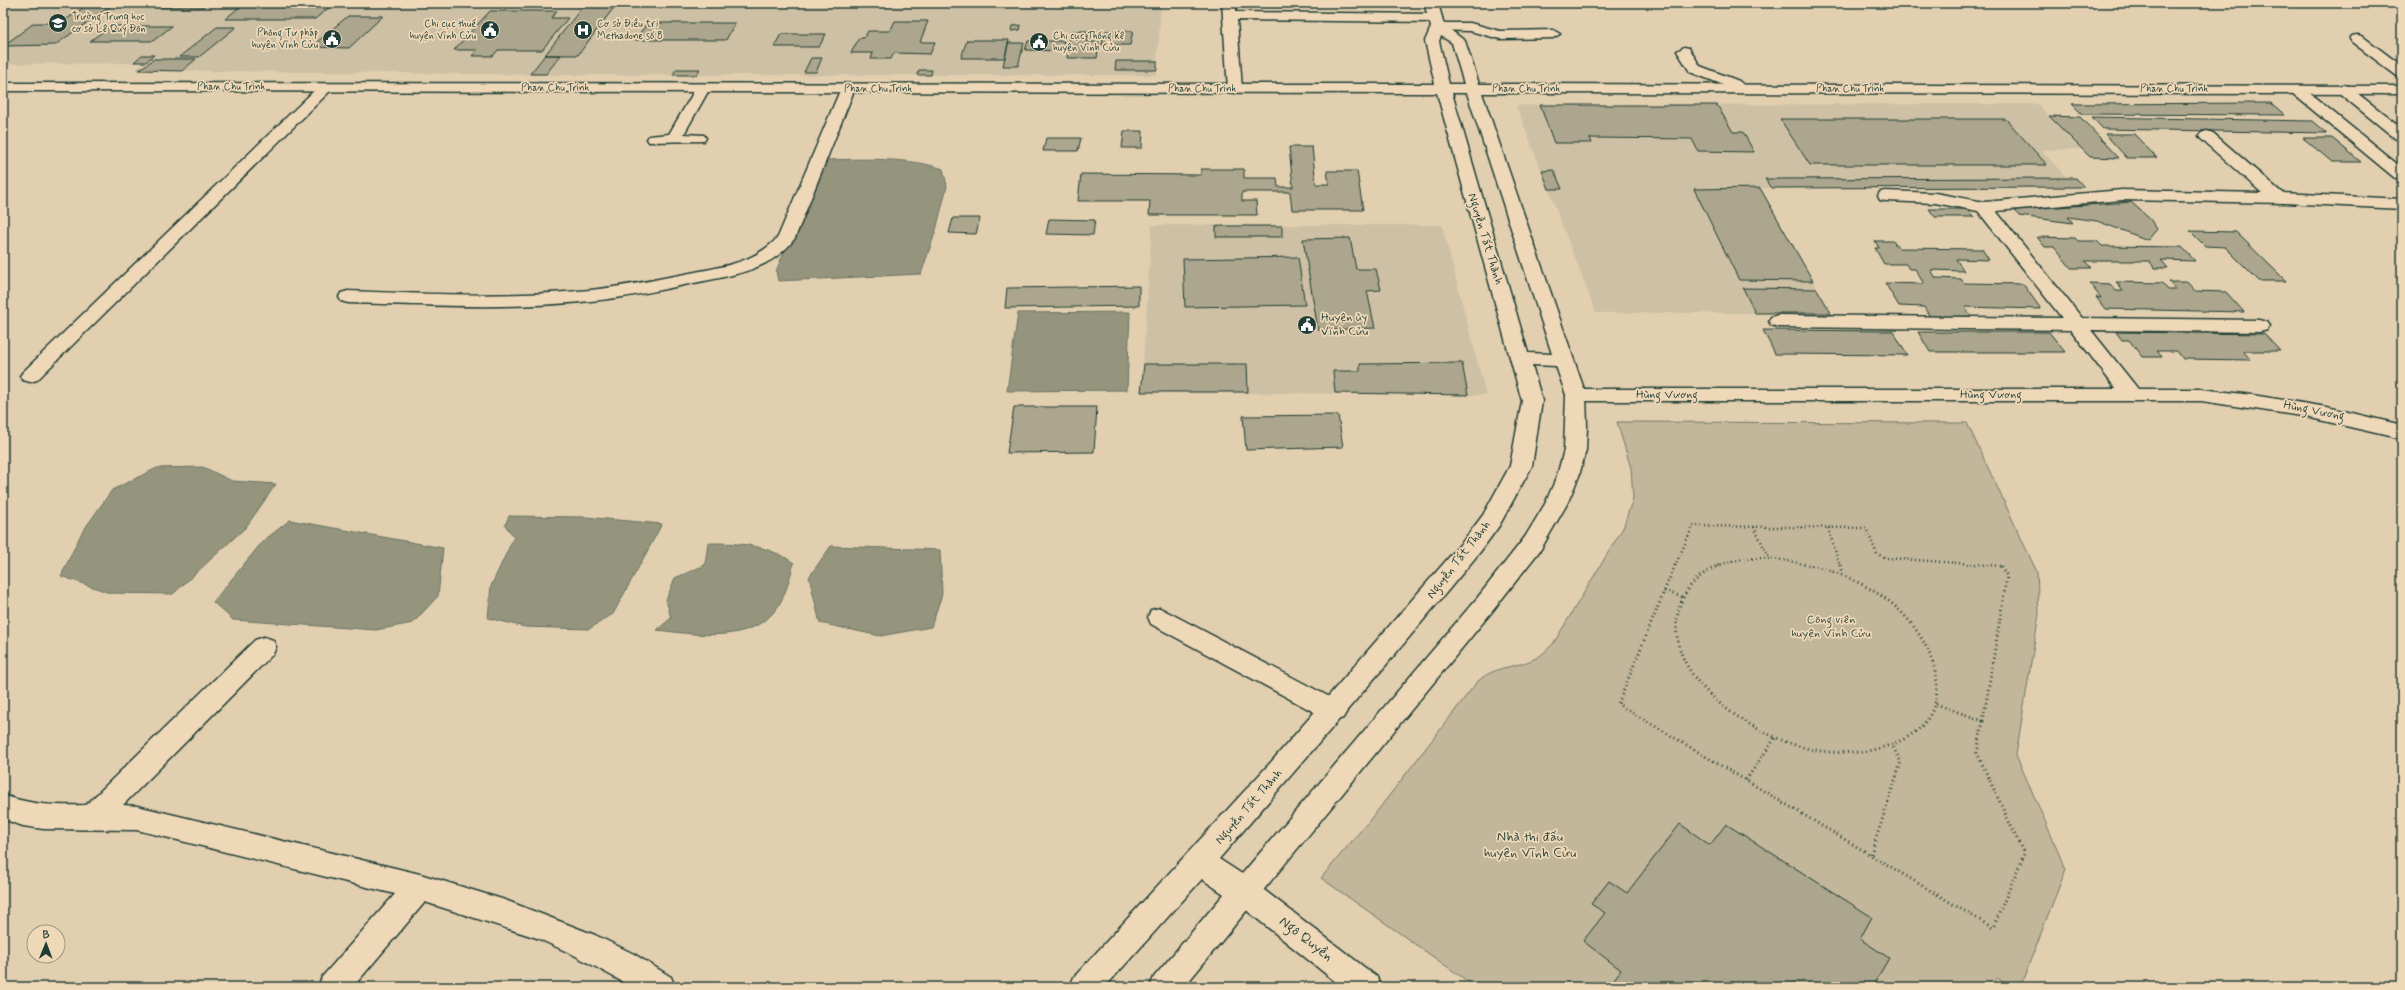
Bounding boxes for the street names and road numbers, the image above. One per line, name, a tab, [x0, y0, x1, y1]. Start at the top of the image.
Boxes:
street label: Phan Chu Trinh	[197, 81, 266, 94]
street label: Phan Chu Trinh	[521, 82, 590, 95]
street label: Phan Chu Trinh	[844, 83, 913, 96]
street label: Phan Chu Trinh	[1168, 83, 1237, 96]
street label: Phan Chu Trinh	[1492, 83, 1561, 96]
street label: Phan Chu Trinh	[1816, 83, 1885, 96]
street label: Phan Chu Trinh	[2140, 83, 2209, 96]
street label: Nguyễn Tất Thành	[1463, 191, 1506, 287]
street label: Hùng Vương	[1636, 387, 1698, 404]
street label: Hùng Vương	[1960, 387, 2022, 404]
street label: Hùng Vương	[2282, 397, 2346, 426]
street label: Nguyễn Tất Thành	[1424, 518, 1495, 603]
street label: Nguyễn Tất Thành	[1212, 766, 1287, 849]
street label: Ngô Quyền	[1274, 912, 1337, 967]

